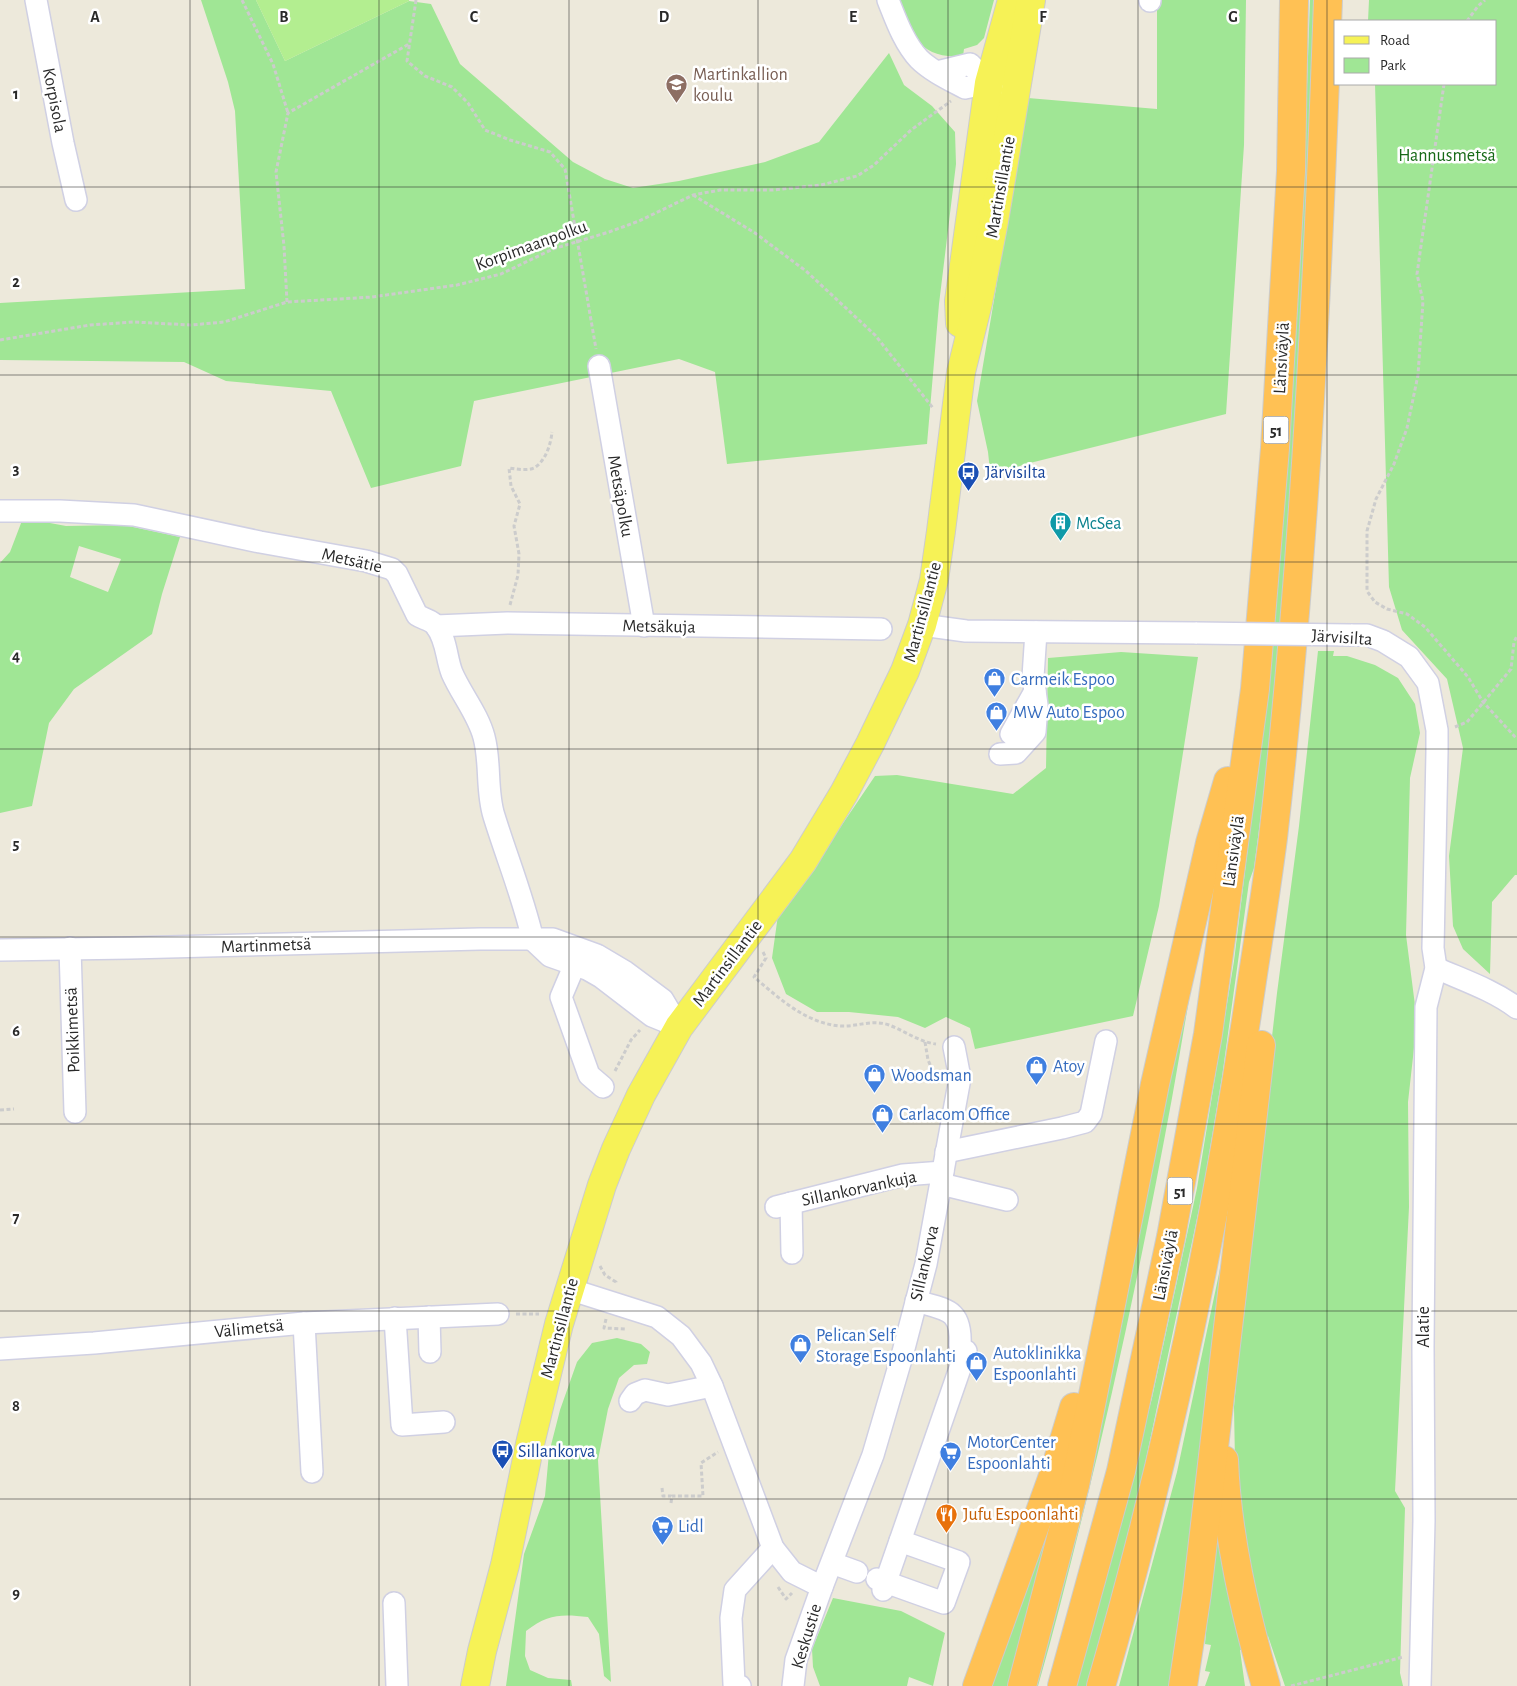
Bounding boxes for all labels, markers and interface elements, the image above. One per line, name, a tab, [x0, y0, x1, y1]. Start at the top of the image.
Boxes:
text: A	[90, 9, 100, 25]
text: B	[279, 9, 289, 25]
text: C	[470, 9, 479, 25]
text: D	[659, 9, 670, 25]
text: E	[849, 9, 857, 25]
text: F	[1039, 9, 1047, 25]
text: G	[1228, 9, 1238, 25]
legend	[1334, 20, 1497, 85]
text: Road	[1380, 33, 1410, 48]
text: Park	[1380, 58, 1406, 73]
street label: Korpisola	[39, 66, 69, 134]
place label: Martinkallion koulu	[693, 66, 788, 105]
school or university icon: Martinkallion koulu	[665, 72, 689, 103]
text: 1	[13, 86, 19, 102]
street label: Martinsillantie	[983, 135, 1019, 240]
park label: Hannusmetsä	[1398, 147, 1496, 165]
street label: Korpimaanpolku	[473, 217, 590, 274]
text: 2	[12, 274, 20, 290]
street label: Länsiväylä	[1271, 322, 1293, 394]
road number: 51	[1264, 416, 1288, 444]
street label: Metsäpolku	[604, 454, 636, 538]
bus stop icon: Järvisilta	[957, 460, 981, 491]
text: 3	[13, 461, 20, 477]
place label: Järvisilta	[985, 464, 1046, 482]
building icon: McSea	[1048, 511, 1072, 542]
place label: McSea	[1076, 515, 1122, 533]
street label: Metsätie	[320, 545, 384, 577]
street label: Martinsillantie	[901, 560, 945, 664]
street label: Metsäkuja	[622, 617, 696, 637]
street label: Järvisilta	[1311, 627, 1373, 649]
text: 4	[12, 648, 20, 664]
shop icon: Carmeik Espoo	[983, 667, 1007, 698]
place label: Carmeik Espoo	[1011, 671, 1115, 689]
shop icon: MW Auto Espoo	[985, 700, 1009, 731]
place label: MW Auto Espoo	[1013, 704, 1125, 722]
street label: Länsiväylä	[1220, 814, 1248, 888]
text: 5	[13, 836, 20, 852]
street label: Martinsillantie	[690, 917, 766, 1010]
street label: Martinmetsä	[220, 935, 312, 957]
street label: Poikkimetsä	[63, 987, 83, 1073]
text: 6	[12, 1023, 20, 1039]
shop icon: Atoy	[1025, 1054, 1049, 1085]
place label: Atoy	[1053, 1058, 1085, 1076]
shop icon: Woodsman	[863, 1063, 887, 1094]
place label: Woodsman	[891, 1067, 972, 1085]
shop icon: Carlacom Office	[871, 1102, 895, 1133]
place label: Carlacom Office	[899, 1106, 1010, 1124]
street label: Sillankorvankuja	[800, 1168, 918, 1210]
road number: 51	[1168, 1178, 1192, 1204]
text: 7	[13, 1210, 20, 1226]
street label: Sillankorva	[907, 1223, 942, 1303]
street label: Länsiväylä	[1150, 1228, 1182, 1302]
street label: Martinsillantie	[538, 1276, 582, 1380]
street label: Alatie	[1415, 1306, 1433, 1348]
street label: Välimetsä	[213, 1316, 285, 1342]
place label: Pelican Self Storage Espoonlahti	[816, 1327, 956, 1366]
shop icon: Pelican Self Storage Espoonlahti	[788, 1333, 812, 1364]
place label: Autoklinikka Espoonlahti	[993, 1345, 1082, 1384]
shop icon: Autoklinikka Espoonlahti	[965, 1351, 989, 1382]
text: 8	[12, 1398, 20, 1414]
place label: MotorCenter Espoonlahti	[967, 1434, 1056, 1473]
bus stop icon: Sillankorva	[490, 1439, 514, 1470]
supermarket icon: MotorCenter Espoonlahti	[939, 1440, 963, 1471]
place label: Sillankorva	[518, 1443, 595, 1461]
restaurant icon: Jufu Espoonlahti	[935, 1502, 959, 1533]
place label: Jufu Espoonlahti	[963, 1506, 1079, 1524]
supermarket icon: Lidl	[650, 1514, 674, 1545]
place label: Lidl	[678, 1518, 704, 1536]
text: 9	[12, 1585, 20, 1601]
street label: Keskustie	[789, 1602, 825, 1671]

